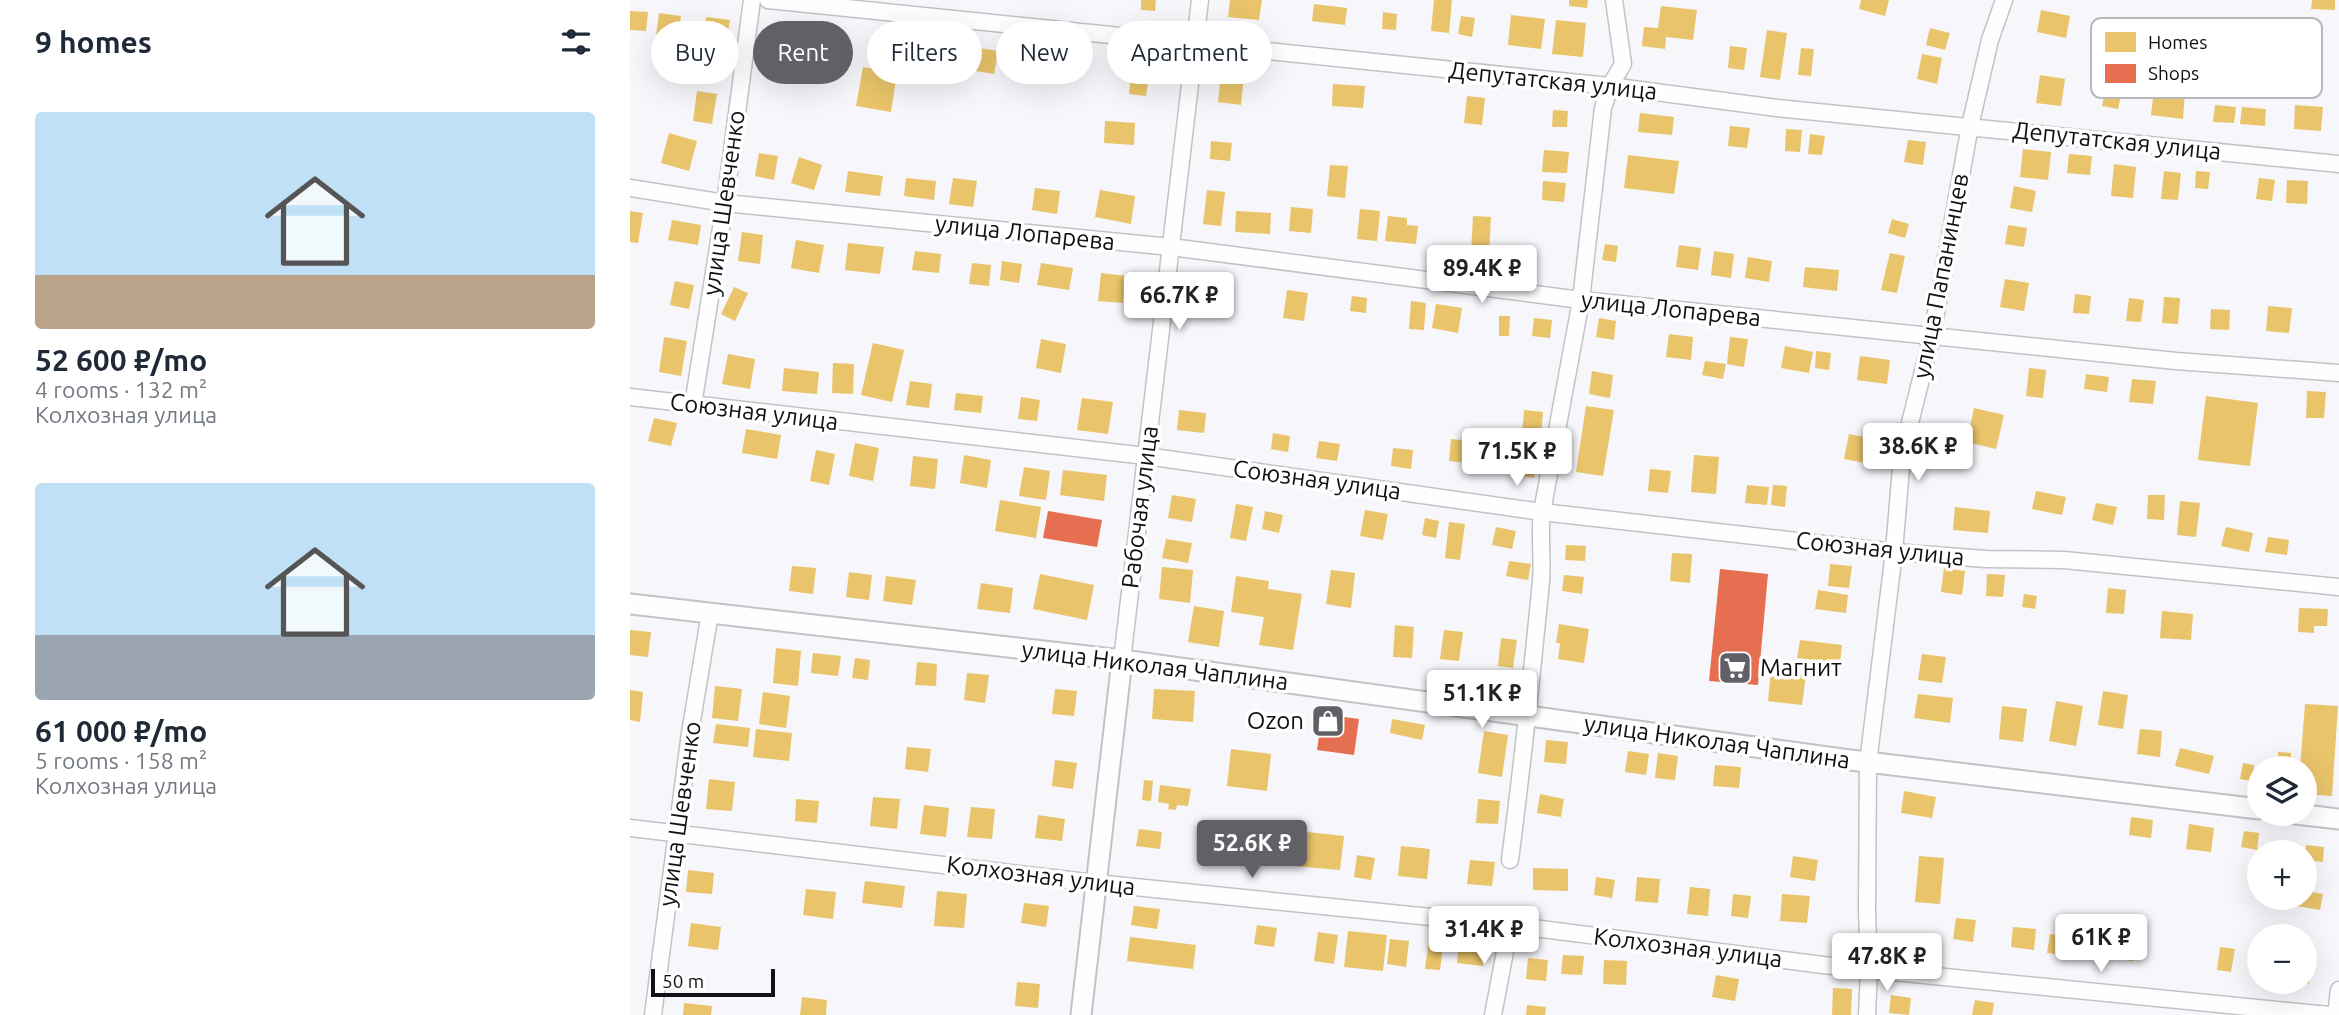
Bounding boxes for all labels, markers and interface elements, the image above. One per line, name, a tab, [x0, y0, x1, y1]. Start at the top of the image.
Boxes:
legend	[2091, 18, 2322, 98]
chip: Buy	[651, 21, 739, 84]
chip: Rent	[753, 21, 853, 84]
chip: Filters	[867, 21, 982, 84]
chip: New	[996, 21, 1093, 84]
chip: Apartment	[1107, 21, 1272, 84]
icon: filters	[557, 23, 595, 61]
text: 9 homes	[35, 25, 152, 59]
text: Homes	[2148, 31, 2208, 53]
street label: Депутатская улица	[1448, 56, 1659, 105]
text: Shops	[2148, 62, 2199, 84]
street label: улица Шевченко	[697, 109, 750, 297]
street label: Депутатская улица	[2012, 116, 2223, 165]
icon: home	[252, 158, 378, 284]
street label: улица Папанинцев	[1907, 171, 1974, 381]
street label: улица Лопарева	[934, 210, 1116, 255]
pin: 89.4K ₽	[1417, 246, 1547, 305]
text: 89.4K ₽	[1443, 255, 1521, 280]
pin: 66.7K ₽	[1114, 272, 1244, 332]
text: 66.7K ₽	[1140, 282, 1218, 307]
street label: улица Лопарева	[1580, 286, 1762, 331]
text: 52 600 ₽/mo	[35, 343, 207, 377]
text: 4 rooms · 132 m²	[35, 377, 207, 402]
street label: Союзная улица	[668, 388, 840, 435]
text: Колхозная улица	[35, 402, 217, 427]
street label: Рабочая улица	[1116, 424, 1163, 590]
pin: 38.6K ₽	[1853, 424, 1983, 483]
pin: 71.5K ₽	[1452, 428, 1582, 488]
text: 38.6K ₽	[1879, 433, 1957, 458]
text: 71.5K ₽	[1478, 438, 1556, 463]
street label: Союзная улица	[1231, 454, 1403, 505]
street label: Союзная улица	[1794, 526, 1966, 571]
icon: home	[252, 529, 378, 655]
street label: улица Николая Чаплина	[1020, 636, 1290, 695]
supermarket icon: Магнит	[1716, 649, 1754, 687]
place label: Магнит	[1760, 654, 1842, 681]
pin: 51.1K ₽	[1417, 670, 1547, 730]
text: 51.1K ₽	[1443, 680, 1521, 705]
shop icon: Ozon	[1309, 702, 1347, 740]
place label: Ozon	[1247, 707, 1304, 734]
street label: улица Николая Чаплина	[1582, 709, 1852, 774]
text: 61 000 ₽/mo	[35, 714, 207, 748]
street label: улица Шевченко	[653, 720, 706, 908]
text: 5 rooms · 158 m²	[35, 748, 207, 773]
map controls	[2247, 756, 2317, 994]
button: layers	[2247, 756, 2317, 826]
text: Колхозная улица	[35, 773, 217, 798]
pin: 52.6K ₽	[1187, 820, 1317, 880]
text: 52.6K ₽	[1213, 830, 1291, 855]
button: +	[2247, 840, 2317, 910]
street label: Колхозная улица	[945, 851, 1137, 900]
pin: 31.4K ₽	[1419, 906, 1549, 966]
pin: 61K ₽	[2052, 914, 2150, 974]
text: 31.4K ₽	[1445, 916, 1523, 941]
street label: Колхозная улица	[1592, 923, 1784, 972]
text: 61K ₽	[2071, 924, 2131, 949]
button: −	[2247, 924, 2317, 994]
pin: 47.8K ₽	[1822, 934, 1952, 993]
text: 47.8K ₽	[1848, 943, 1926, 968]
scale bar	[651, 966, 775, 998]
text: 50 m	[662, 970, 704, 992]

